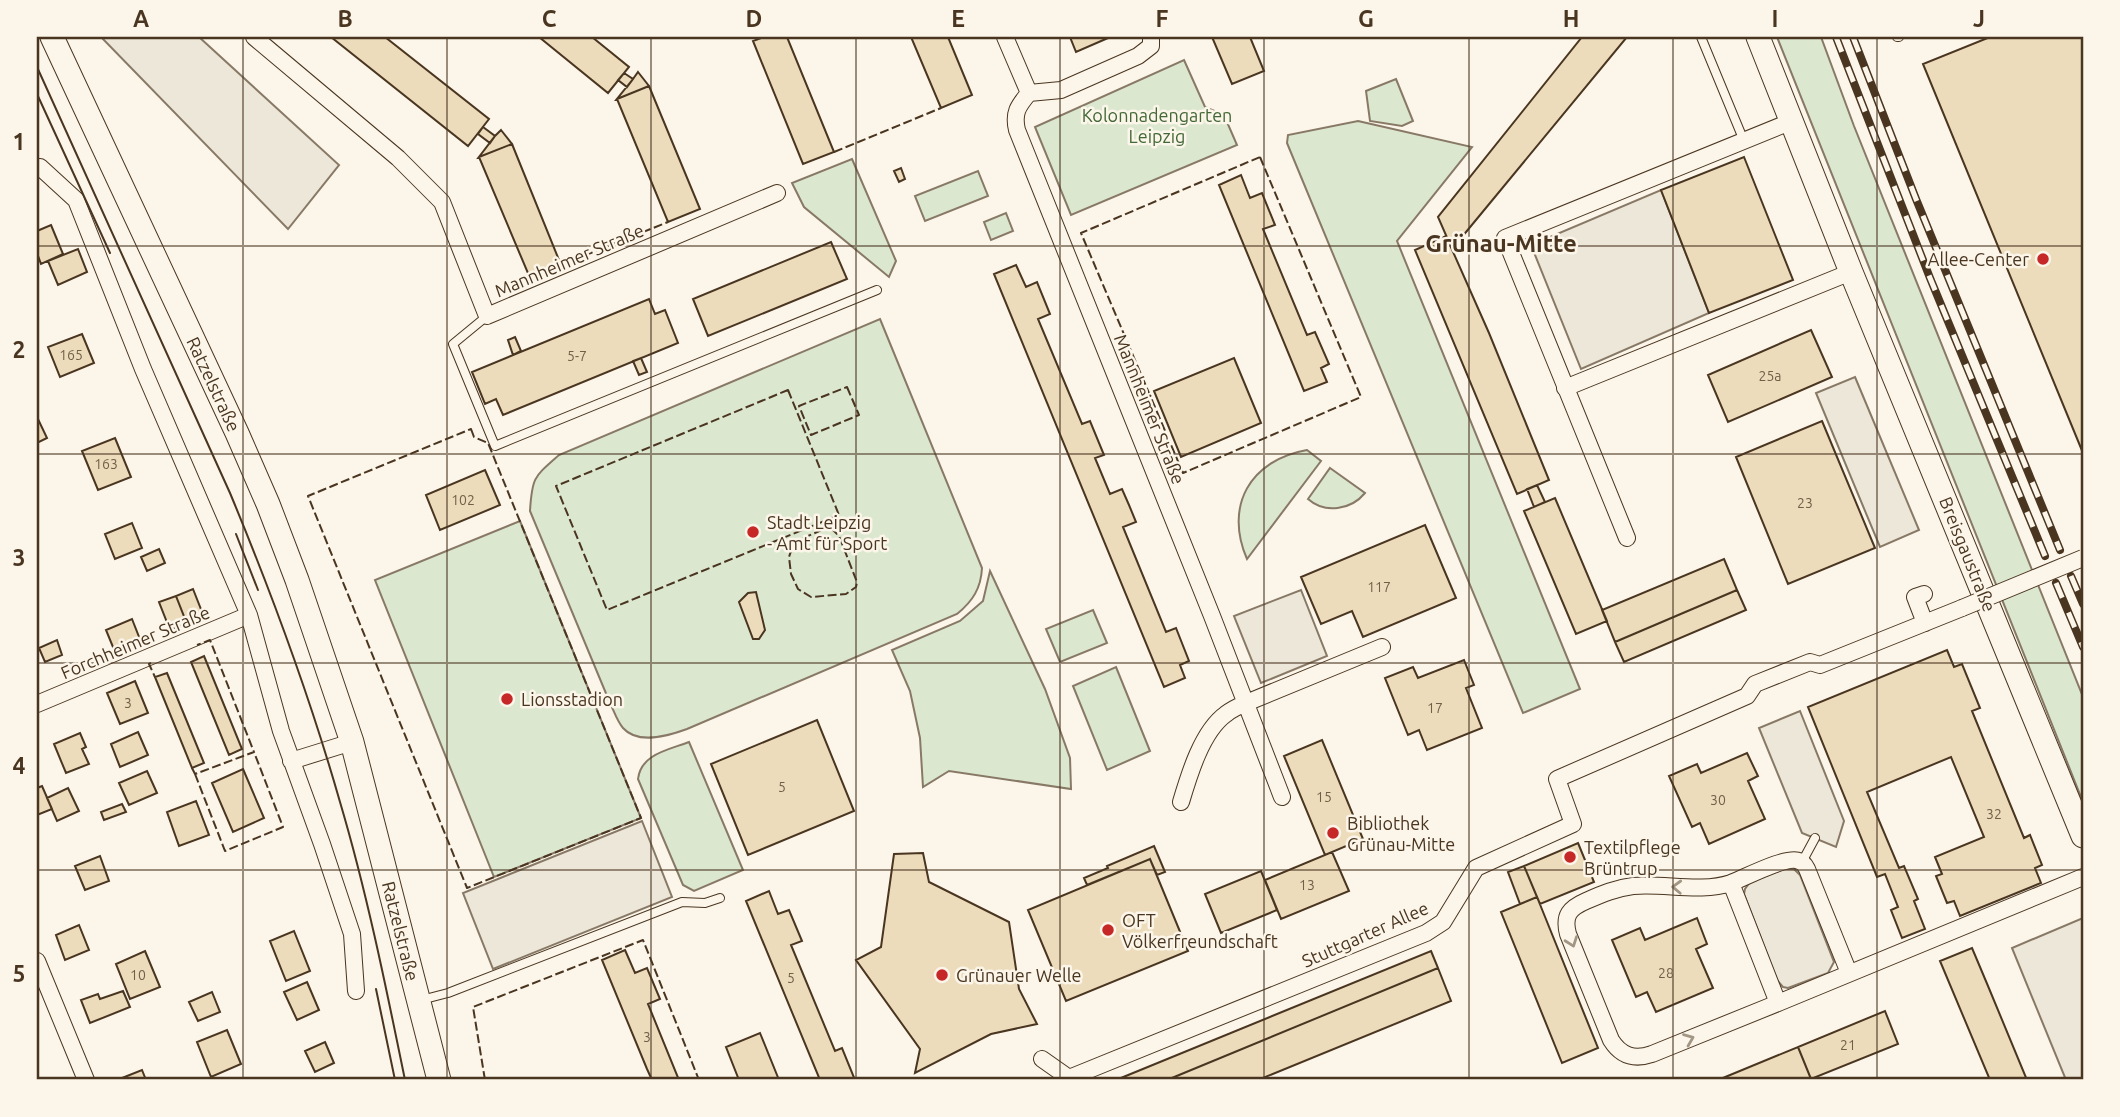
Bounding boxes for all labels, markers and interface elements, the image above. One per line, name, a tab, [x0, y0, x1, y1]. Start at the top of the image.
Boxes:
text: A	[133, 6, 149, 31]
text: B	[337, 6, 353, 31]
text: C	[542, 6, 557, 31]
text: D	[746, 6, 762, 31]
text: E	[951, 6, 965, 31]
text: F	[1156, 6, 1169, 31]
text: G	[1358, 6, 1374, 31]
text: H	[1563, 6, 1579, 31]
text: I	[1772, 6, 1778, 31]
text: J	[1973, 6, 1985, 31]
park label: Kolonnadengarten Leipzig	[1082, 105, 1232, 146]
text: 1	[13, 129, 25, 154]
street label: Mannheimer Straße	[492, 220, 646, 300]
district label: Grünau-Mitte	[1425, 230, 1577, 257]
place label: Allee-Center	[1928, 249, 2029, 269]
marker: Allee-Center	[2035, 251, 2051, 267]
street label: Mannheimer Straße	[1111, 331, 1189, 487]
street label: Ratzelstraße	[183, 334, 245, 434]
text: 2	[13, 337, 25, 362]
house number: 165	[59, 347, 83, 363]
house number: 5-7	[567, 348, 587, 364]
house number: 25a	[1759, 368, 1782, 384]
house number: 163	[94, 456, 118, 472]
house number: 102	[451, 492, 475, 508]
street label: Breisgaustraße	[1936, 494, 2000, 614]
house number: 23	[1797, 495, 1813, 511]
place label: Stadt Leipzig - Amt für Sport	[767, 512, 887, 553]
marker: Stadt Leipzig - Amt für Sport	[745, 524, 761, 540]
text: 3	[13, 545, 25, 570]
house number: 117	[1367, 579, 1391, 595]
street label: Forchheimer Straße	[58, 602, 212, 682]
place label: Lionsstadion	[521, 689, 623, 709]
marker: Lionsstadion	[499, 691, 515, 707]
house number: 3	[124, 695, 132, 711]
house number: 17	[1427, 700, 1443, 716]
text: 4	[13, 753, 26, 778]
house number: 5	[778, 779, 786, 795]
house number: 15	[1316, 789, 1332, 805]
house number: 30	[1710, 792, 1726, 808]
house number: 32	[1986, 806, 2002, 822]
place label: Bibliothek Grünau-Mitte	[1347, 813, 1455, 854]
marker: Bibliothek Grünau-Mitte	[1325, 825, 1341, 841]
place label: Textilpflege Brüntrup	[1584, 837, 1681, 878]
marker: Textilpflege Brüntrup	[1562, 849, 1578, 865]
house number: 13	[1299, 877, 1315, 893]
street label: Ratzelstraße	[379, 879, 423, 983]
one-way arrow	[1672, 879, 1683, 894]
street label: Stuttgarter Allee	[1299, 897, 1431, 971]
place label: OFT Völkerfreundschaft	[1122, 910, 1278, 951]
marker: OFT Völkerfreundschaft	[1100, 922, 1116, 938]
one-way arrow	[1563, 936, 1577, 948]
text: 5	[13, 961, 25, 986]
place label: Grünauer Welle	[956, 965, 1081, 985]
house number: 28	[1658, 965, 1674, 981]
house number: 10	[130, 967, 146, 983]
marker: Grünauer Welle	[934, 967, 950, 983]
house number: 5	[787, 970, 795, 986]
house number: 3	[643, 1029, 651, 1045]
one-way arrow	[1682, 1033, 1694, 1047]
house number: 21	[1840, 1037, 1856, 1053]

